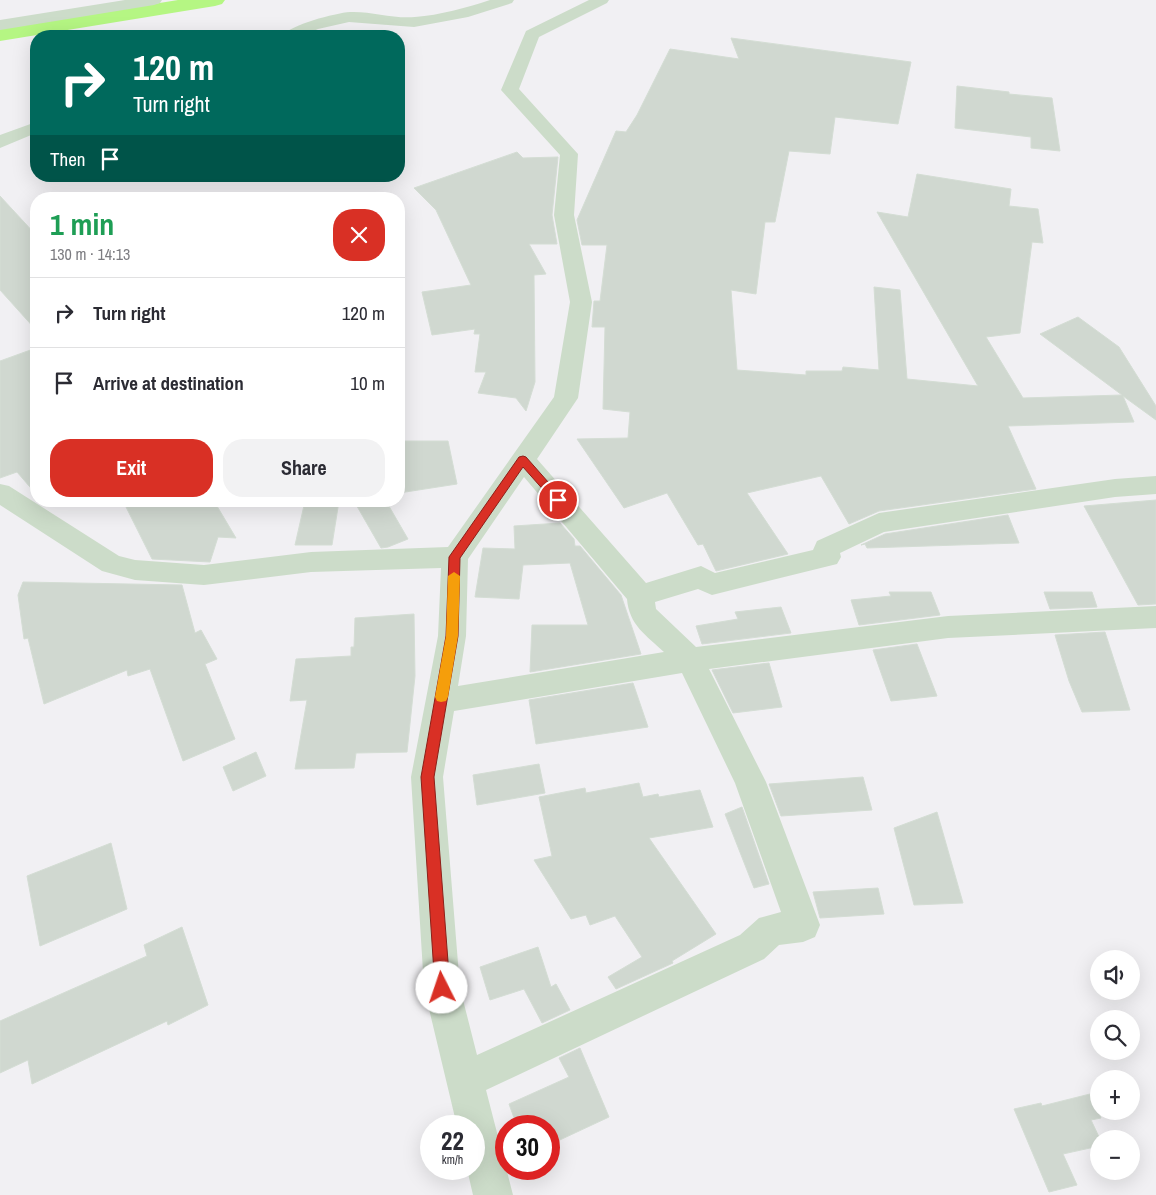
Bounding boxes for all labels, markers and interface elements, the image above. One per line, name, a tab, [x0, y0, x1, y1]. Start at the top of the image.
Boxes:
text: 120 m	[133, 44, 214, 91]
icon: right	[50, 50, 115, 115]
text: Turn right	[133, 89, 210, 119]
icon: arrive	[96, 145, 124, 173]
text: Then	[50, 146, 86, 172]
text: 1 min	[50, 204, 114, 244]
button: close	[333, 209, 385, 261]
text: 130 m · 14:13	[50, 243, 130, 265]
icon: right	[50, 299, 78, 327]
text: Turn right	[93, 300, 165, 326]
text: 120 m	[342, 300, 385, 326]
icon: arrive	[50, 369, 78, 397]
text: Arrive at destination	[93, 370, 244, 396]
text: 10 m	[350, 370, 385, 396]
button: Exit	[50, 439, 213, 497]
button: Share	[223, 439, 385, 497]
pin	[537, 479, 579, 521]
icon: arrive	[544, 486, 572, 514]
map controls	[1090, 950, 1140, 1180]
button: sound	[1090, 950, 1140, 1000]
position arrow	[415, 961, 467, 1013]
button: search	[1090, 1010, 1140, 1060]
button: +	[1090, 1070, 1140, 1120]
speed limit sign: 30	[495, 1115, 560, 1180]
text: 22	[441, 1124, 464, 1158]
button: −	[1090, 1130, 1140, 1180]
text: km/h	[442, 1152, 463, 1168]

